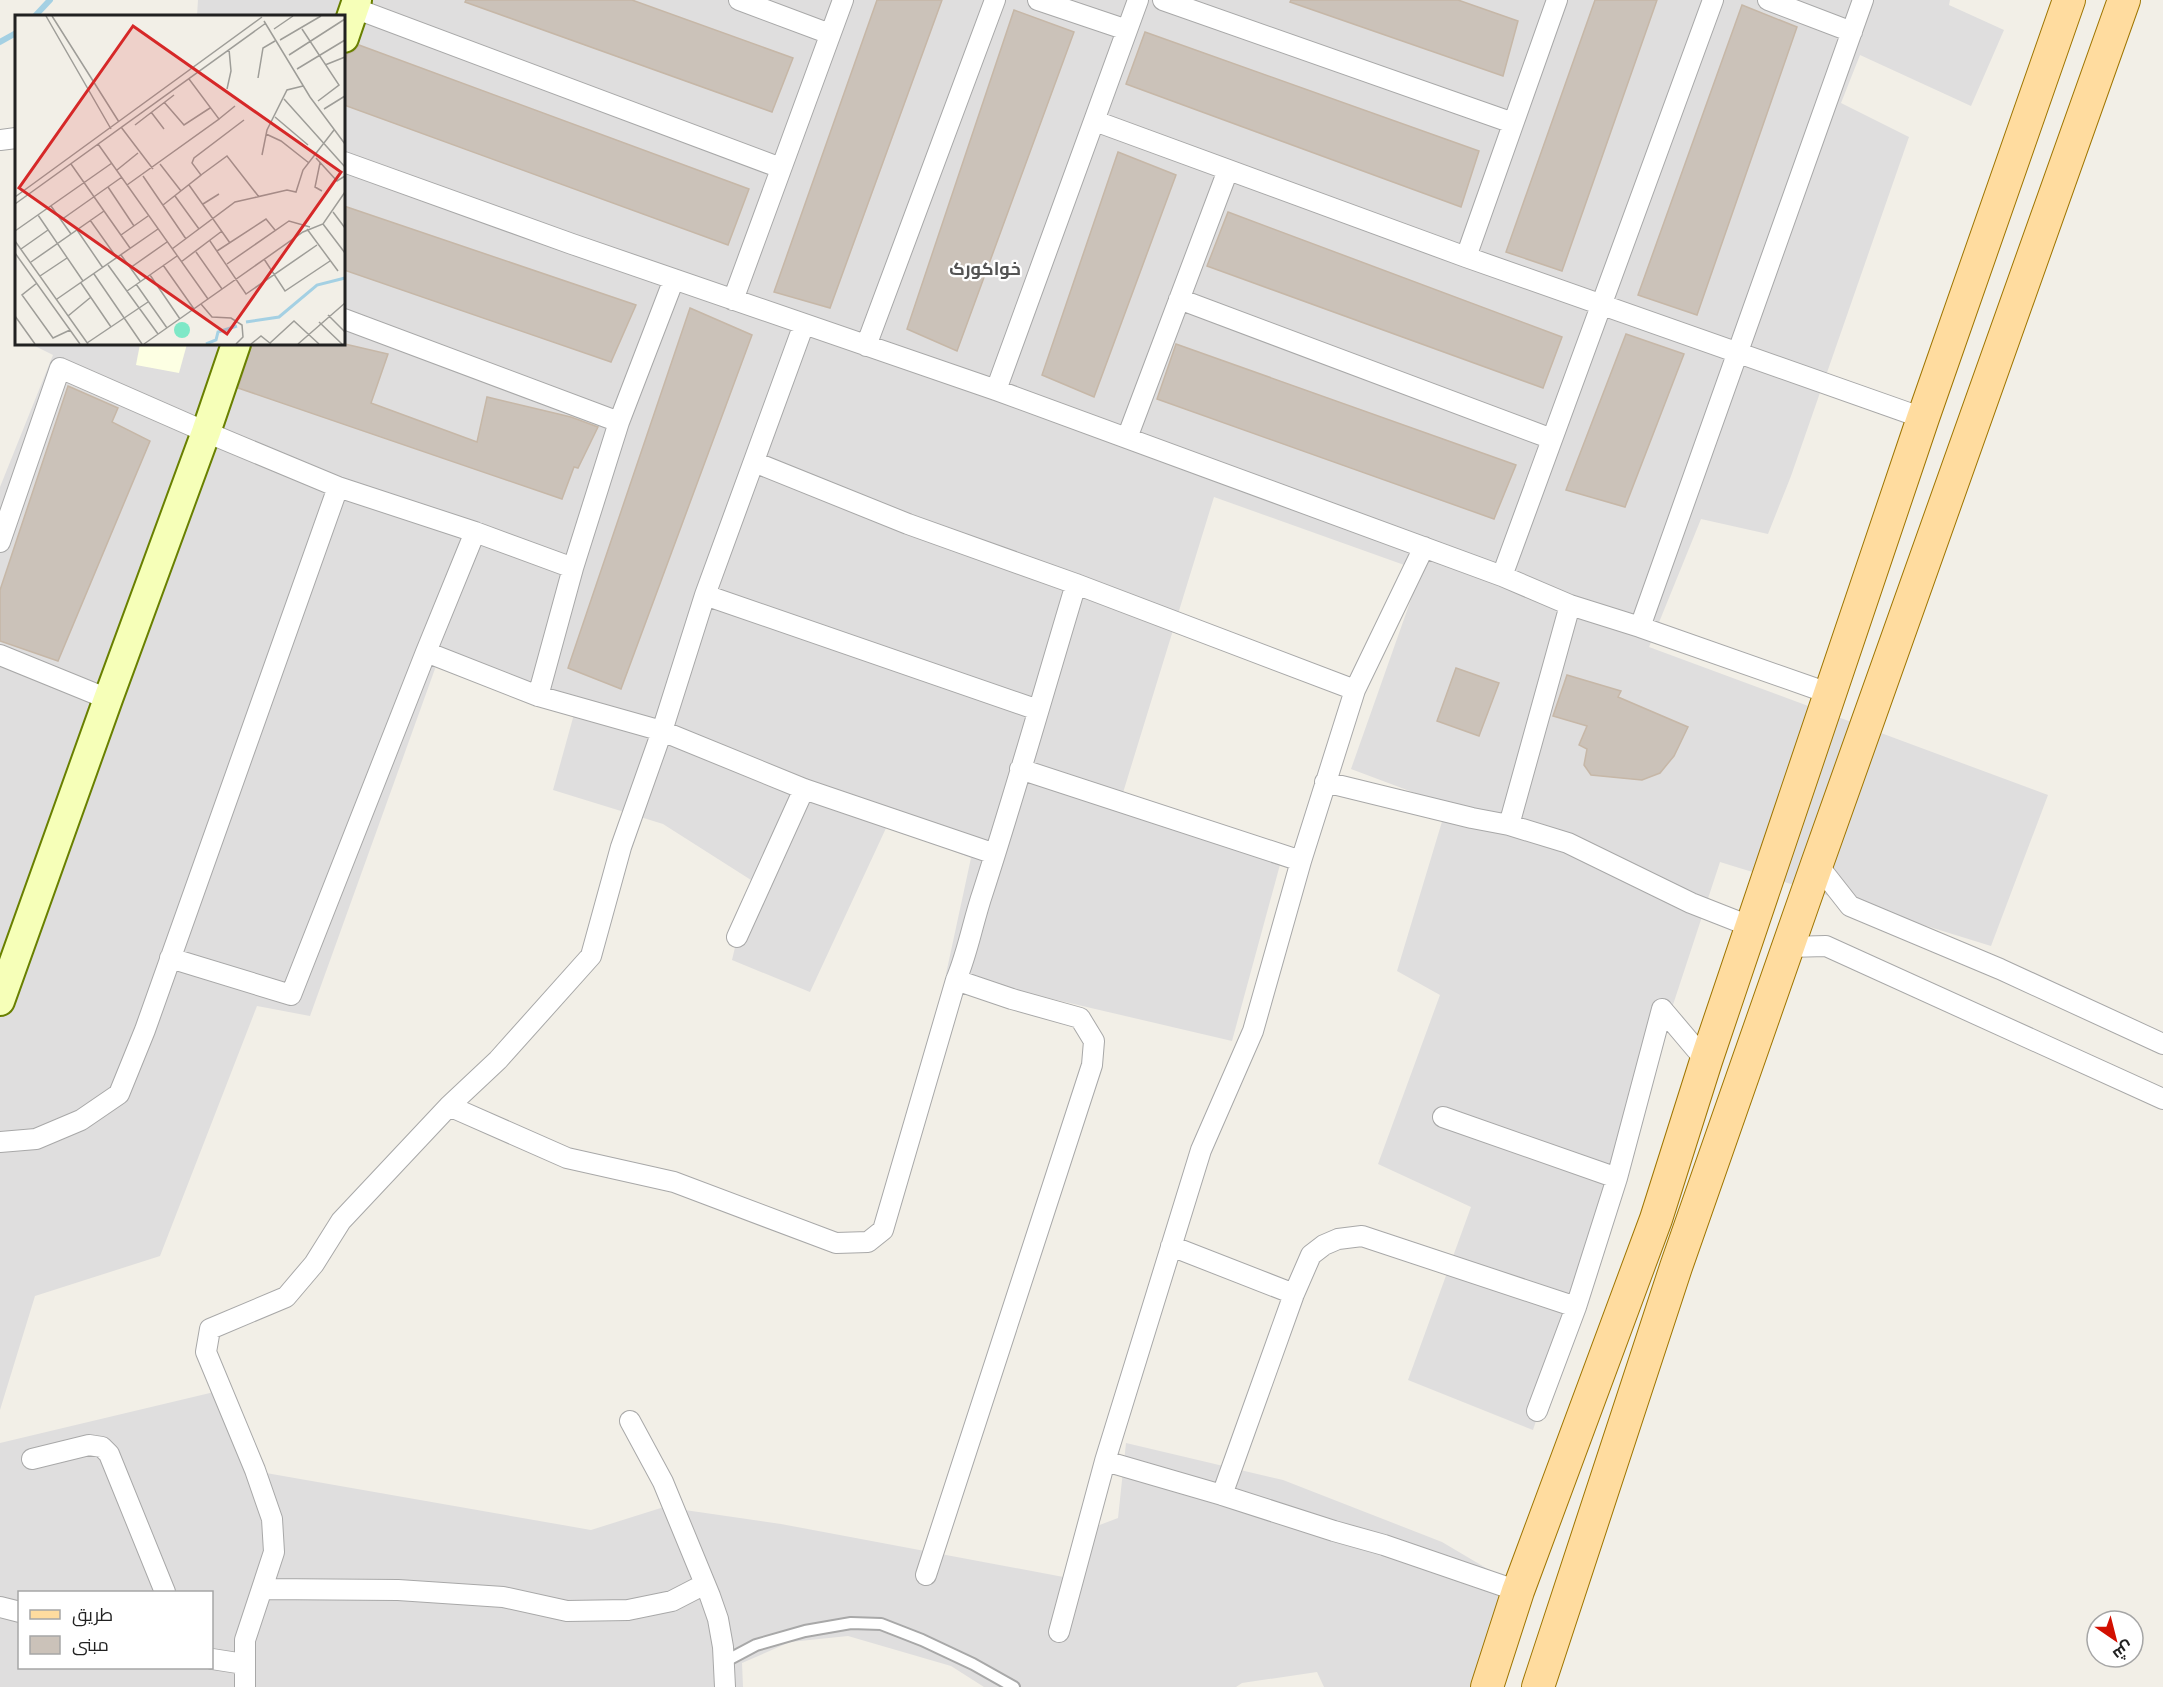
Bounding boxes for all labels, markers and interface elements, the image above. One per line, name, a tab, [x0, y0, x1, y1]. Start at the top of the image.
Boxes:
inset map	[15, 15, 345, 345]
district label: خواکورک	[949, 256, 1021, 280]
legend	[18, 1591, 213, 1669]
text: طريق	[72, 1602, 113, 1627]
north arrow	[2085, 1609, 2145, 1669]
text: مبنى	[72, 1632, 109, 1656]
text: ش	[2109, 1636, 2138, 1666]

